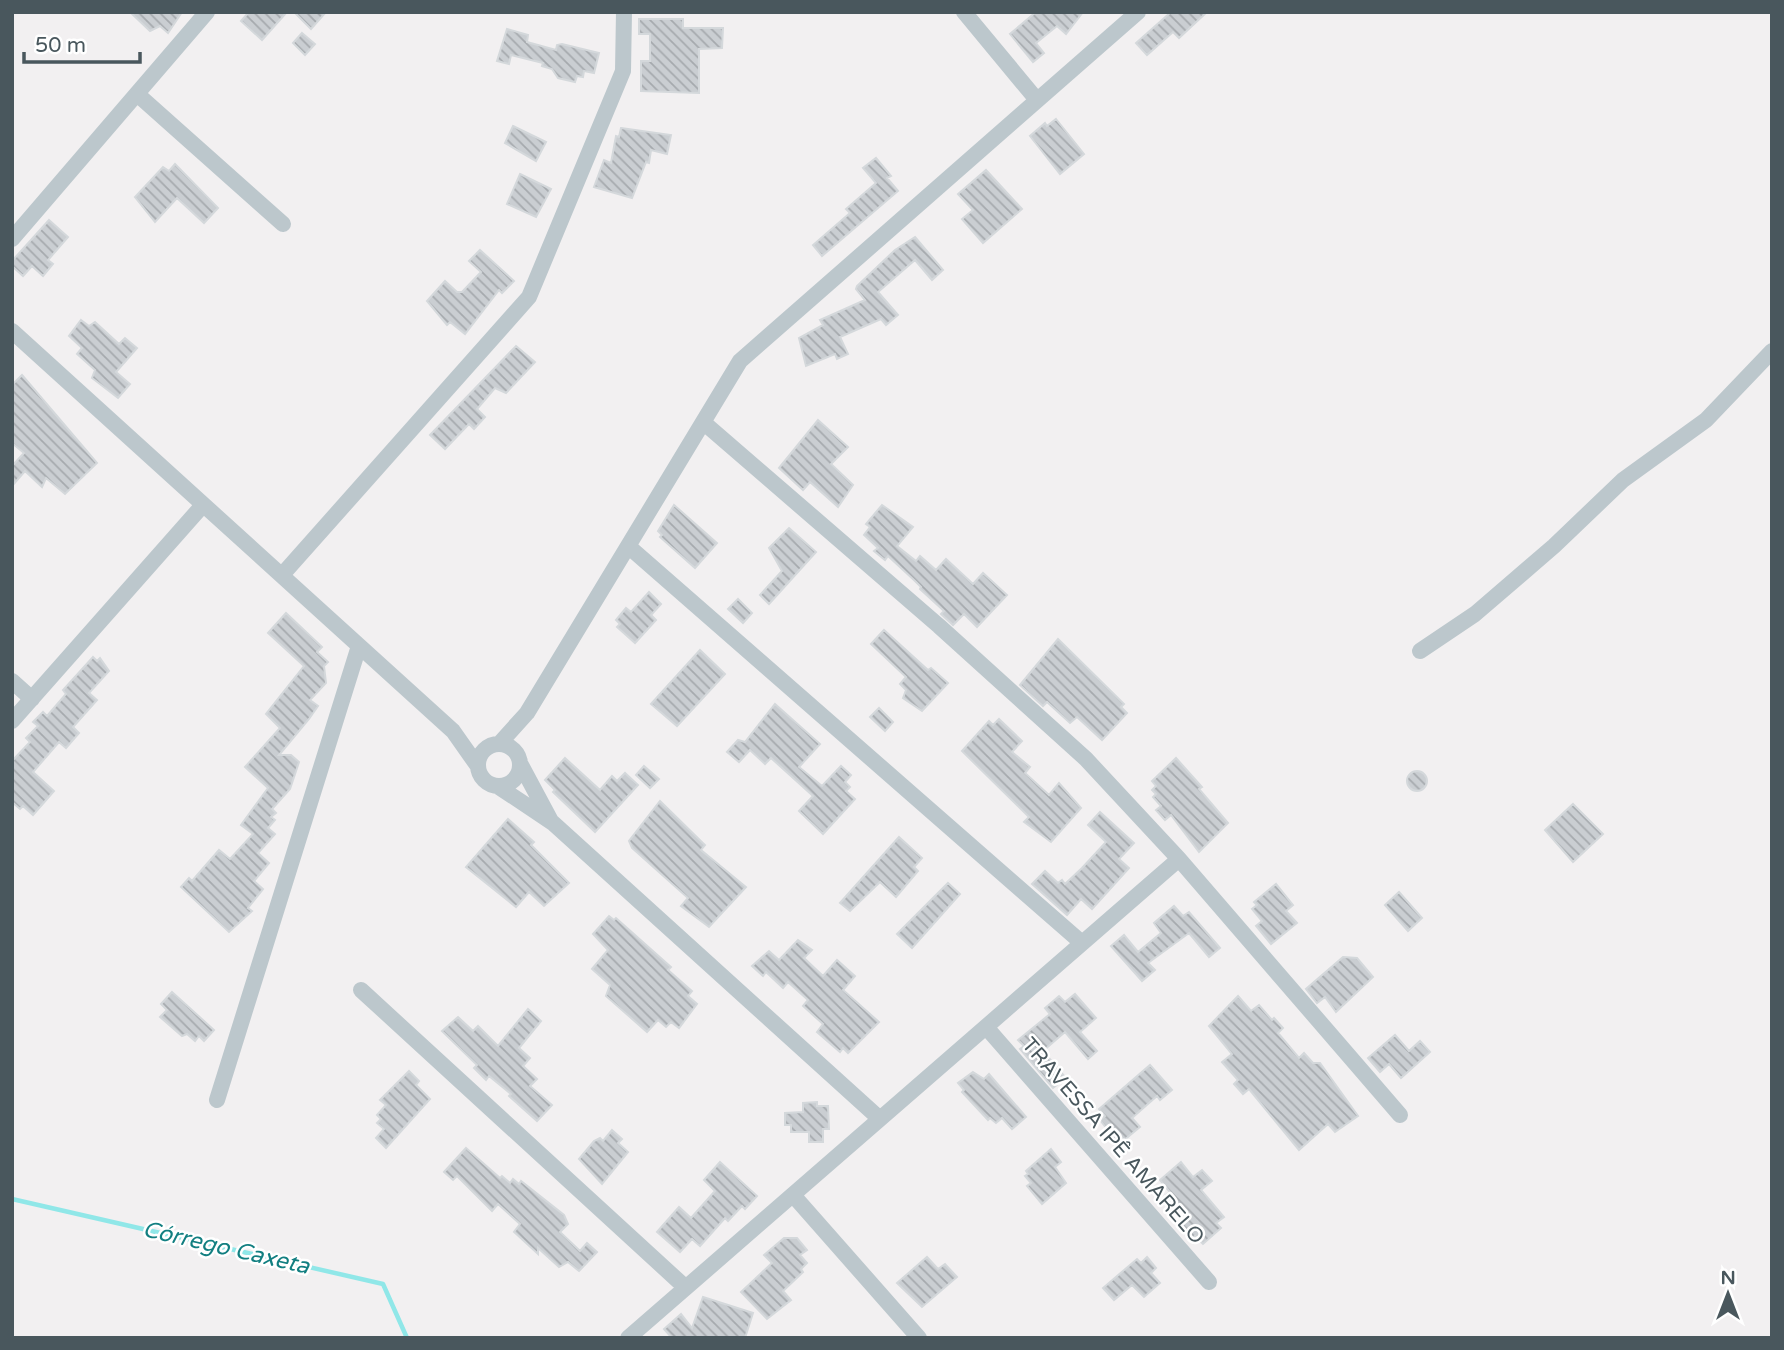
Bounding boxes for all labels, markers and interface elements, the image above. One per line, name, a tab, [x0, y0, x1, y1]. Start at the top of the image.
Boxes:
scale bar	[24, 21, 140, 65]
text: 50 m	[35, 33, 86, 58]
street label: TRAVESSA IPÊ AMARELO	[1016, 1033, 1210, 1249]
water label: Córrego Caxeta	[140, 1215, 313, 1281]
north arrow	[1693, 1259, 1763, 1329]
text: N	[1720, 1267, 1736, 1289]

